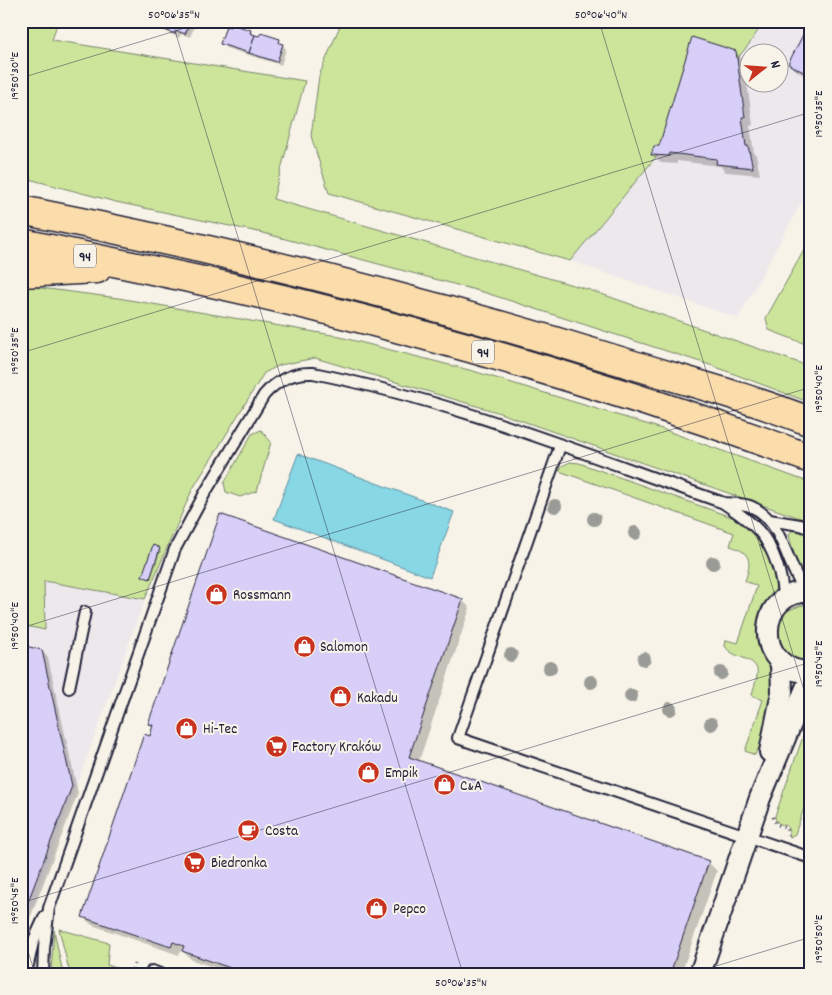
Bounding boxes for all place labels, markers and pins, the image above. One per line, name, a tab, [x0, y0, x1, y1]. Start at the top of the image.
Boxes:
shop icon: Rossmann	[205, 582, 229, 606]
place label: Rossmann	[233, 585, 291, 607]
shop icon: Salomon	[292, 634, 316, 658]
place label: Salomon	[320, 637, 368, 659]
shop icon: Kakadu	[329, 685, 353, 709]
place label: Kakadu	[357, 688, 398, 710]
shop icon: Hi-Tec	[175, 716, 199, 740]
place label: Hi-Tec	[203, 719, 237, 741]
supermarket icon: Factory Kraków	[264, 734, 288, 758]
place label: Factory Kraków	[292, 737, 381, 759]
shop icon: Empik	[357, 760, 381, 784]
place label: Empik	[385, 763, 418, 785]
shop icon: C&A	[432, 773, 456, 797]
place label: C&A	[460, 776, 482, 798]
cafe icon: Costa	[237, 818, 261, 842]
place label: Costa	[265, 821, 299, 843]
supermarket icon: Biedronka	[183, 850, 207, 874]
place label: Biedronka	[211, 853, 268, 875]
shop icon: Pepco	[365, 896, 389, 920]
place label: Pepco	[393, 899, 426, 921]

